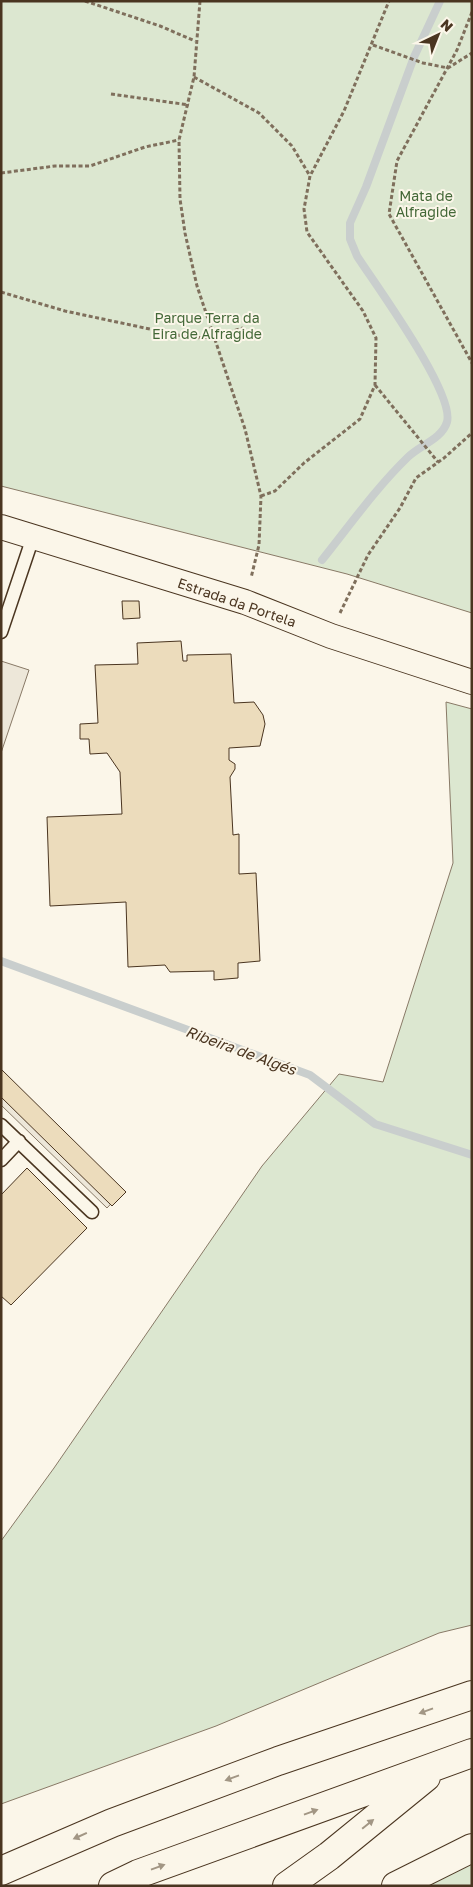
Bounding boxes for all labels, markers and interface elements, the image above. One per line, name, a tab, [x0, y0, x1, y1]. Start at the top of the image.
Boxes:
north arrow	[413, 10, 463, 60]
text: N	[438, 15, 457, 35]
park label: Mata de Alfragide	[396, 187, 456, 220]
park label: Parque Terra da Eira de Alfragide	[152, 309, 262, 342]
street label: Estrada da Portela	[176, 574, 298, 630]
water label: Ribeira de Algés	[183, 1022, 300, 1080]
one-way arrow	[418, 1707, 433, 1715]
one-way arrow	[224, 1774, 239, 1782]
one-way arrow	[304, 1808, 319, 1816]
one-way arrow	[361, 1819, 374, 1830]
one-way arrow	[73, 1833, 87, 1841]
one-way arrow	[151, 1863, 166, 1871]

